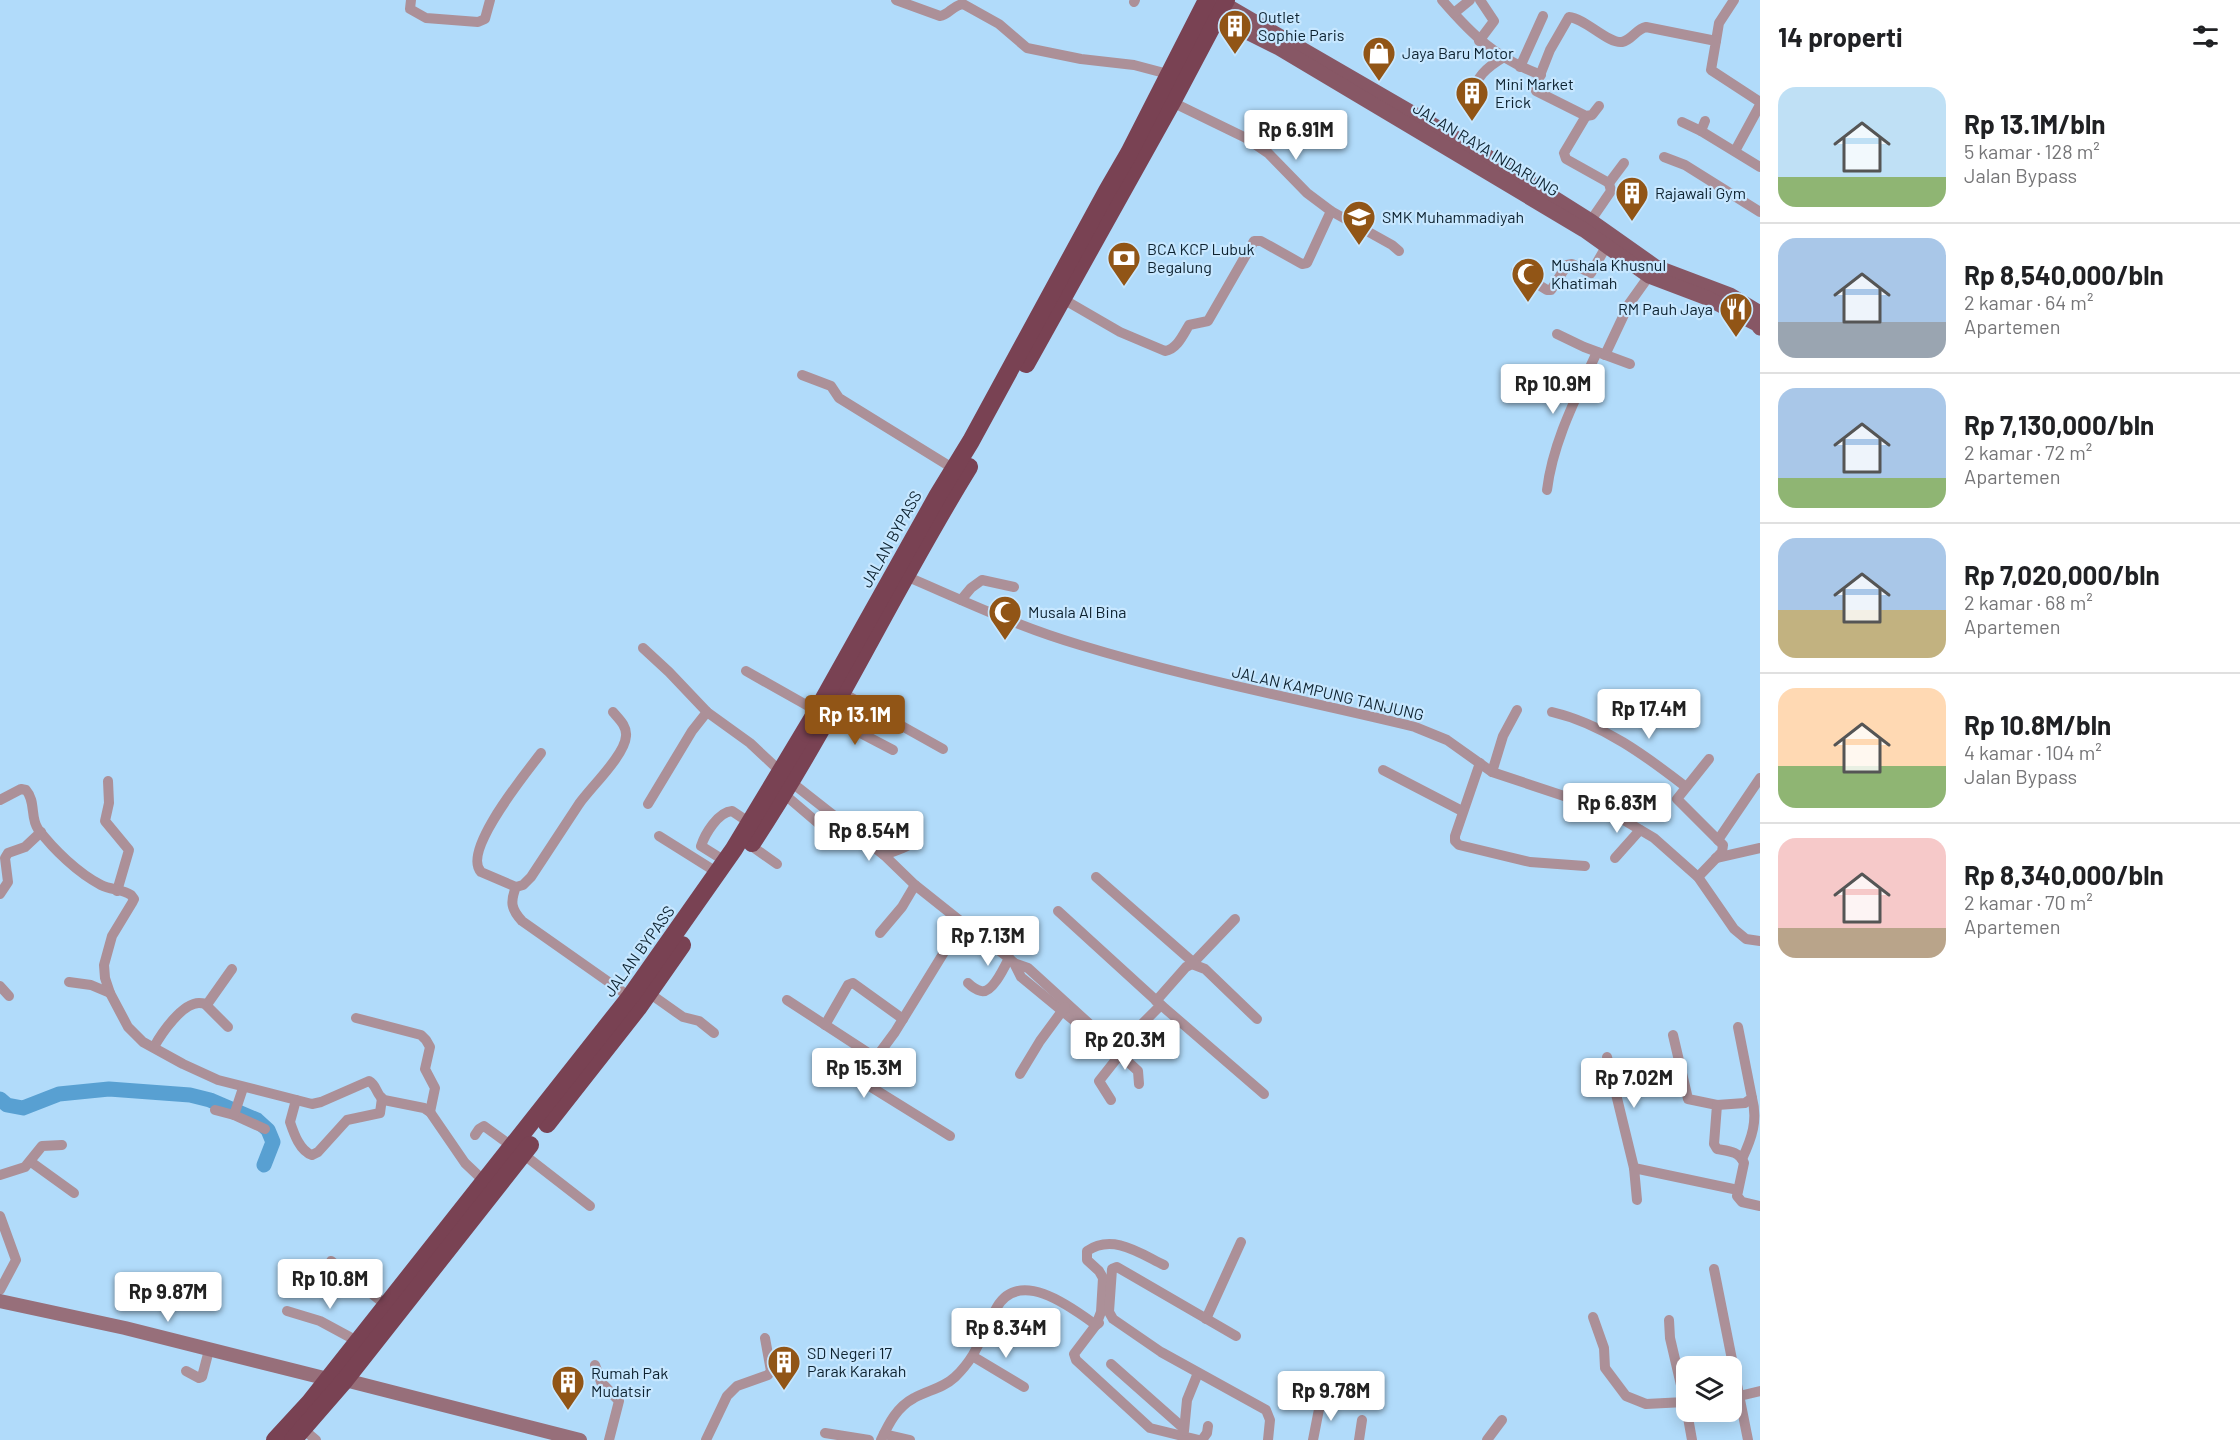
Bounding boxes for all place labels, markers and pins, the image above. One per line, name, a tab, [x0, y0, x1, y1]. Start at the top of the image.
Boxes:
place label: Outlet Sophie Paris	[1258, 7, 1345, 44]
building icon: Outlet Sophie Paris	[1217, 8, 1253, 55]
shop icon: Jaya Baru Motor	[1361, 35, 1397, 82]
place label: Jaya Baru Motor	[1402, 43, 1514, 62]
place label: Mini Market Erick	[1495, 74, 1574, 111]
building icon: Mini Market Erick	[1454, 75, 1490, 122]
pin: Rp 6.91M	[1234, 110, 1358, 161]
building icon: Rajawali Gym	[1614, 175, 1650, 222]
place label: Rajawali Gym	[1655, 183, 1746, 202]
school or university icon: SMK Muhammadiyah	[1341, 199, 1377, 246]
place label: SMK Muhammadiyah	[1382, 207, 1524, 226]
place label: BCA KCP Lubuk Begalung	[1147, 239, 1255, 276]
bank icon: BCA KCP Lubuk Begalung	[1106, 240, 1142, 287]
place label: Mushala Khusnul Khatimah	[1551, 255, 1666, 292]
mosque icon: Mushala Khusnul Khatimah	[1510, 256, 1546, 303]
restaurant icon: RM Pauh Jaya	[1718, 291, 1754, 338]
place label: RM Pauh Jaya	[1618, 299, 1713, 318]
pin: Rp 10.9M	[1491, 364, 1615, 415]
mosque icon: Musala Al Bina	[987, 594, 1023, 641]
place label: Musala Al Bina	[1028, 602, 1126, 621]
pin: Rp 17.4M	[1587, 689, 1711, 740]
pin: Rp 13.1M	[793, 695, 917, 746]
pin: Rp 6.83M	[1555, 783, 1679, 834]
pin: Rp 8.54M	[807, 811, 931, 862]
pin: Rp 7.13M	[926, 916, 1050, 967]
pin: Rp 20.3M	[1063, 1020, 1187, 1071]
pin: Rp 15.3M	[802, 1048, 926, 1099]
pin: Rp 7.02M	[1572, 1058, 1696, 1109]
pin: Rp 10.8M	[268, 1259, 392, 1310]
pin: Rp 9.87M	[106, 1272, 230, 1323]
pin: Rp 8.34M	[944, 1308, 1068, 1359]
place label: SD Negeri 17 Parak Karakah	[807, 1343, 906, 1380]
building icon: SD Negeri 17 Parak Karakah	[766, 1344, 802, 1391]
place label: Rumah Pak Mudatsir	[591, 1363, 668, 1400]
building icon: Rumah Pak Mudatsir	[550, 1364, 586, 1411]
pin: Rp 9.78M	[1269, 1371, 1393, 1422]

